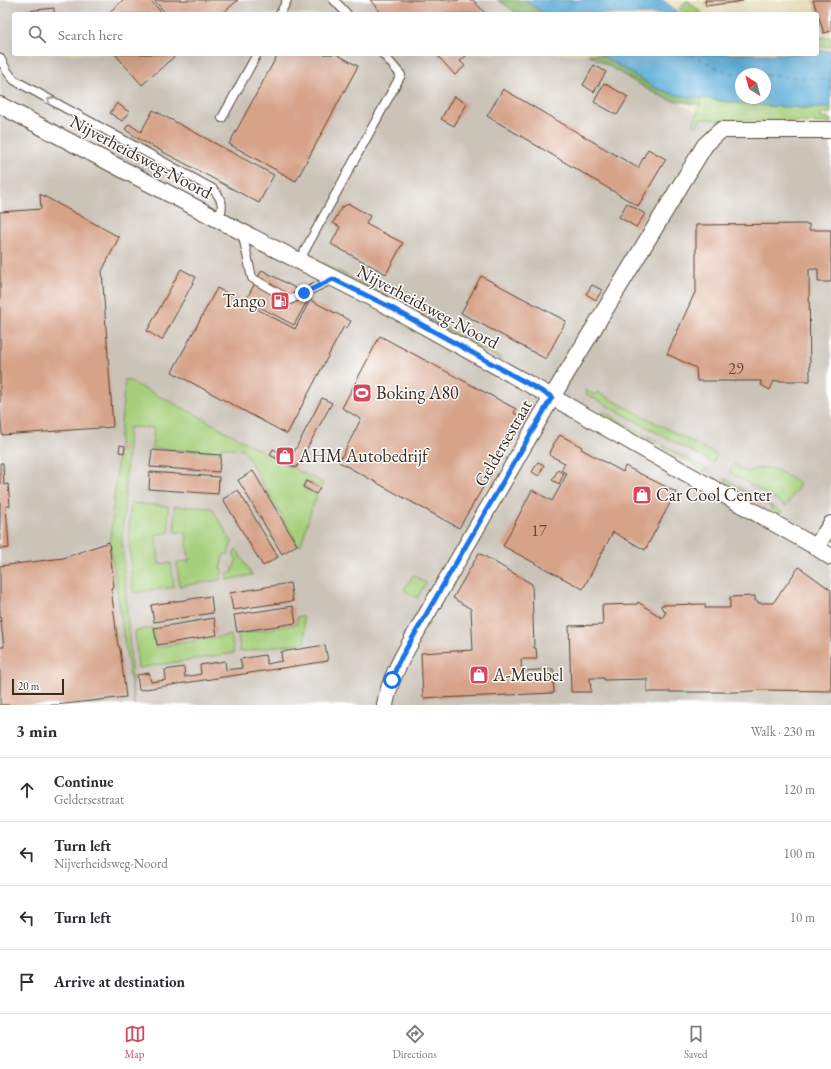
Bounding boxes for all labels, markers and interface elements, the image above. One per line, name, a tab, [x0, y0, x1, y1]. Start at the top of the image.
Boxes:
search box	[12, 12, 819, 56]
icon: search	[26, 23, 48, 45]
text: Search here	[58, 25, 123, 44]
north arrow	[735, 68, 771, 104]
one-way arrow	[47, 97, 54, 104]
street label: Nijverheidsweg-Noord	[66, 109, 217, 204]
street label: Nijverheidsweg-Noord	[353, 259, 504, 354]
route end	[295, 284, 313, 302]
place label: Tango	[222, 289, 266, 312]
fuel station icon: Tango	[269, 290, 291, 312]
house number: 29	[728, 358, 744, 379]
place label: Boking A80	[376, 381, 459, 404]
sports icon: Boking A80	[351, 382, 373, 404]
street label: Geldersestraat	[468, 395, 537, 490]
place label: AHM Autobedrijf	[298, 444, 430, 467]
shop icon: AHM Autobedrijf	[274, 445, 296, 467]
place label: Car Cool Center	[656, 483, 772, 506]
shop icon: Car Cool Center	[631, 484, 653, 506]
house number: 17	[531, 520, 547, 541]
place label: A-Meubel	[492, 663, 563, 686]
shop icon: A-Meubel	[468, 664, 490, 686]
route start	[383, 671, 401, 689]
scale bar	[12, 677, 64, 696]
text: 20 m	[18, 679, 39, 693]
text: 3 min	[16, 720, 57, 742]
text: Walk · 230 m	[751, 723, 815, 740]
text: Continue	[54, 772, 114, 791]
icon: ahead	[16, 779, 38, 801]
text: 120 m	[784, 781, 815, 798]
text: Geldersestraat	[54, 791, 124, 808]
text: Turn left	[54, 836, 111, 855]
icon: left	[16, 843, 38, 865]
text: 100 m	[784, 845, 815, 862]
text: Nijverheidsweg-Noord	[54, 855, 168, 872]
icon: left	[16, 907, 38, 929]
text: Turn left	[54, 908, 111, 927]
text: 10 m	[790, 909, 815, 926]
icon: arrive	[16, 971, 38, 993]
text: Arrive at destination	[54, 972, 185, 991]
tab: Map	[124, 1023, 146, 1061]
tab: Directions	[393, 1023, 437, 1061]
tab: Saved	[684, 1023, 707, 1061]

